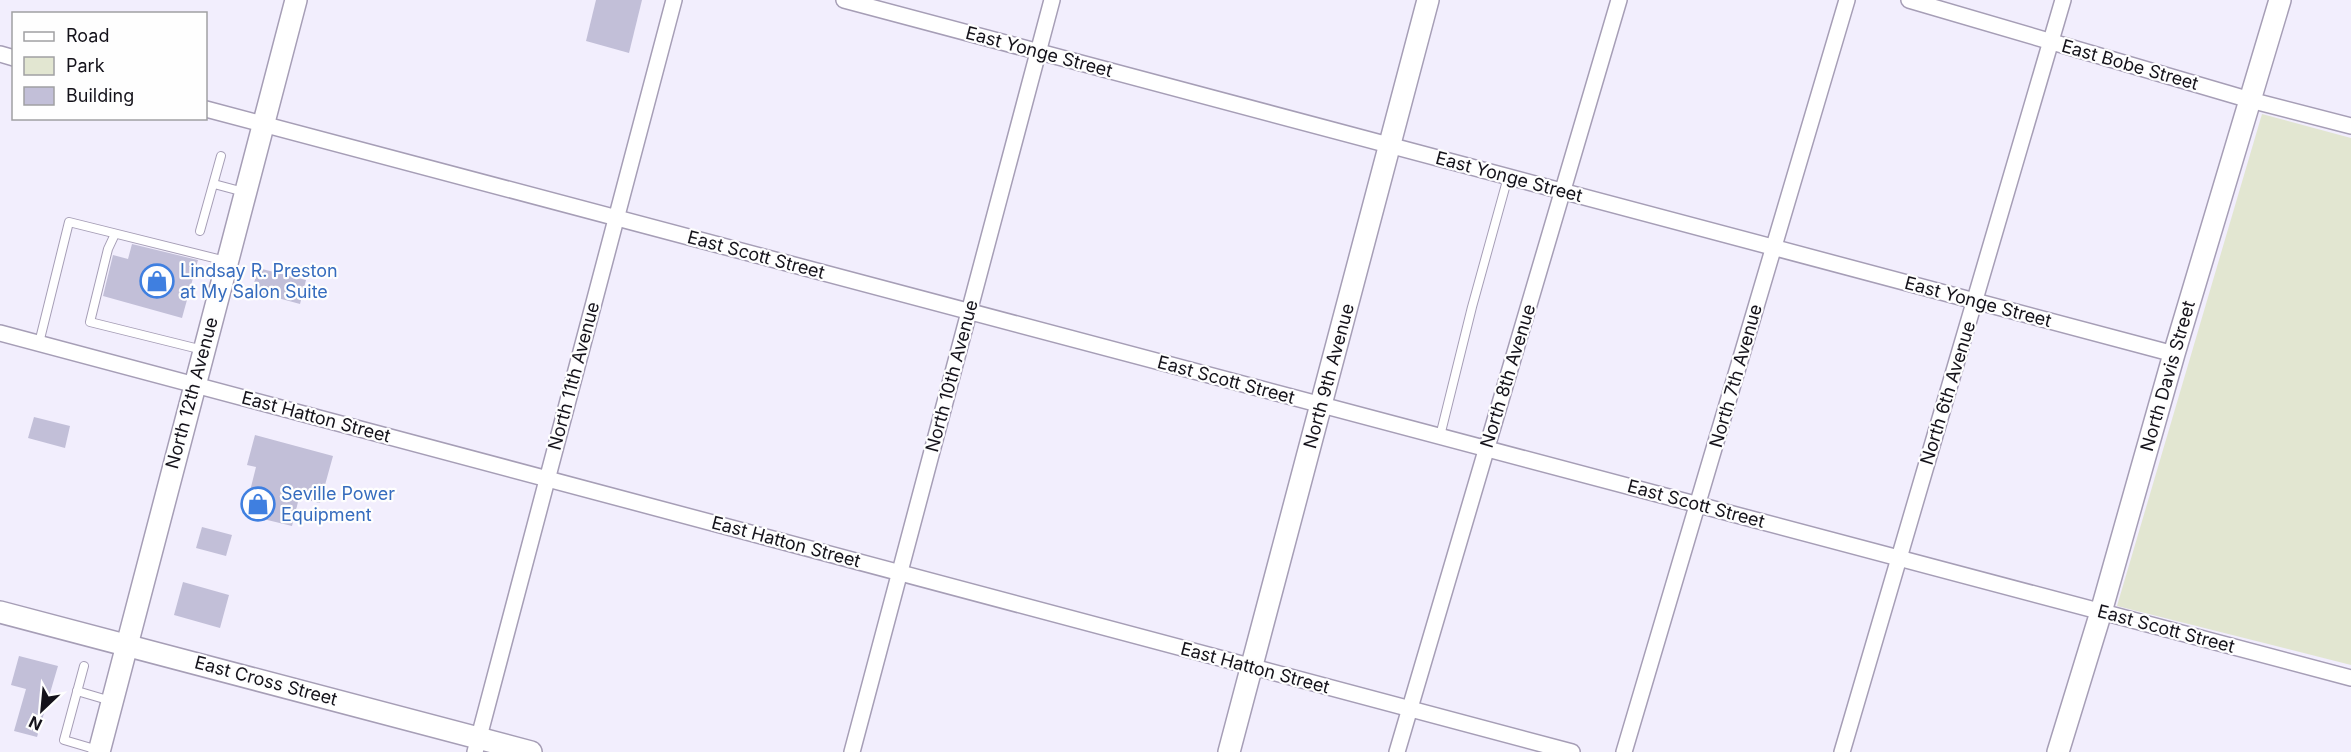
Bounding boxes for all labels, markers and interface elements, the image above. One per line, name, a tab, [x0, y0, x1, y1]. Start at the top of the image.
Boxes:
legend	[12, 12, 207, 120]
street label: East Yonge Street	[963, 22, 1115, 81]
text: Road	[66, 25, 109, 46]
street label: East Bobe Street	[2059, 35, 2201, 94]
text: Park	[66, 55, 105, 76]
text: Building	[66, 85, 134, 106]
street label: East Yonge Street	[1433, 147, 1585, 206]
street label: East Scott Street	[685, 226, 827, 283]
place label: Lindsay R. Preston at My Salon Suite	[180, 260, 338, 302]
shop icon: Lindsay R. Preston at My Salon Suite	[139, 263, 175, 299]
street label: East Yonge Street	[1902, 272, 2054, 331]
street label: North 10th Avenue	[921, 297, 982, 454]
street label: North Davis Street	[2136, 298, 2199, 454]
street label: North 11th Avenue	[544, 299, 603, 452]
street label: North 9th Avenue	[1299, 301, 1358, 451]
street label: North 8th Avenue	[1476, 302, 1539, 450]
street label: North 7th Avenue	[1705, 302, 1766, 450]
street label: North 12th Avenue	[161, 315, 222, 471]
street label: North 6th Avenue	[1916, 319, 1979, 467]
street label: East Scott Street	[1155, 351, 1297, 408]
street label: East Hatton Street	[239, 387, 393, 447]
street label: East Scott Street	[1625, 475, 1767, 532]
place label: Seville Power Equipment	[281, 483, 395, 525]
shop icon: Seville Power Equipment	[240, 486, 276, 522]
street label: East Hatton Street	[709, 512, 863, 572]
street label: East Scott Street	[2095, 600, 2237, 657]
street label: East Hatton Street	[1178, 638, 1332, 698]
street label: East Cross Street	[193, 651, 340, 710]
north arrow	[12, 680, 72, 740]
text: N	[26, 712, 45, 735]

